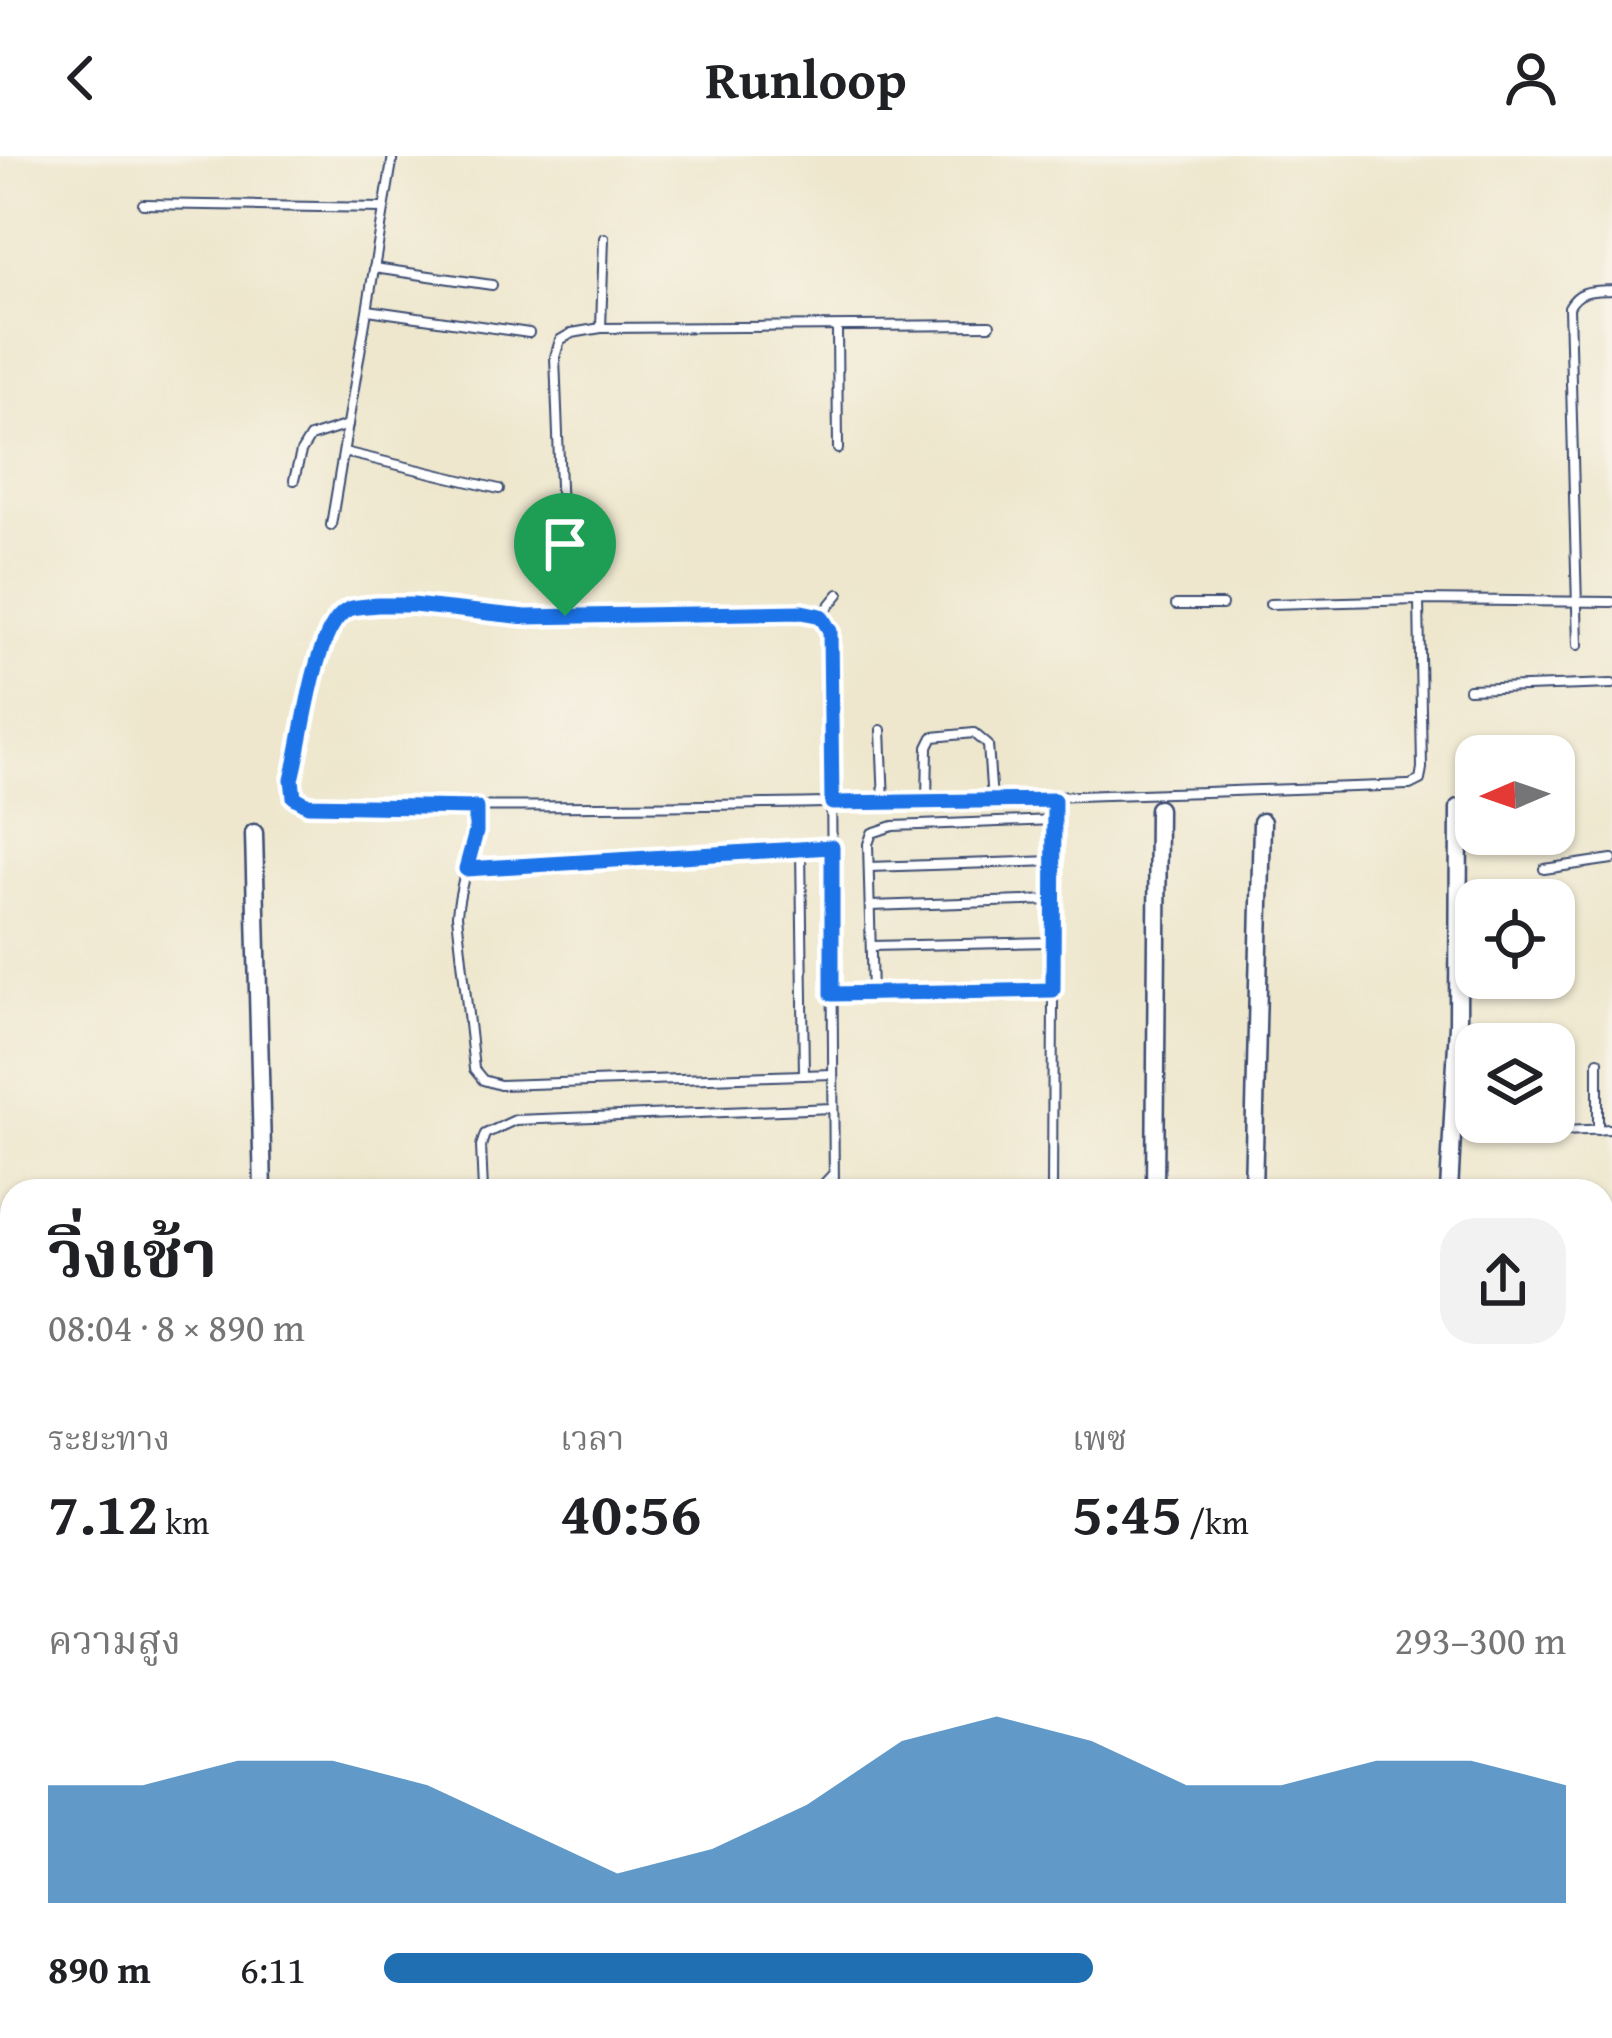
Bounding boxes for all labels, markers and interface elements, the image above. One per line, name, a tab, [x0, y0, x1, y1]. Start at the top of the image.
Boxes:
text: Runloop	[705, 39, 907, 118]
icon: back	[48, 45, 114, 111]
icon: person	[1498, 45, 1564, 111]
pin	[514, 493, 616, 616]
icon: arrive	[532, 511, 598, 577]
north arrow	[1455, 735, 1575, 855]
map controls	[1455, 735, 1575, 1143]
button: locate	[1455, 879, 1575, 999]
button: layers	[1455, 1023, 1575, 1143]
text: วิ่งเช้า	[48, 1204, 217, 1301]
button: share	[1440, 1218, 1566, 1344]
text: 08:04 · 8 × 890 m	[48, 1298, 305, 1355]
text: ระยะทาง	[48, 1414, 170, 1462]
text: เวลา	[560, 1414, 624, 1462]
text: เพซ	[1072, 1414, 1127, 1462]
text: 7.12	[48, 1468, 158, 1556]
text: 40:56	[560, 1468, 701, 1556]
text: 5:45	[1072, 1468, 1182, 1556]
text: km	[158, 1498, 209, 1546]
text: /km	[1182, 1498, 1249, 1546]
text: ความสูง	[48, 1611, 181, 1668]
text: 293–300 m	[1394, 1611, 1566, 1668]
text: 890 m	[48, 1940, 151, 1997]
text: 6:11	[240, 1940, 306, 1997]

